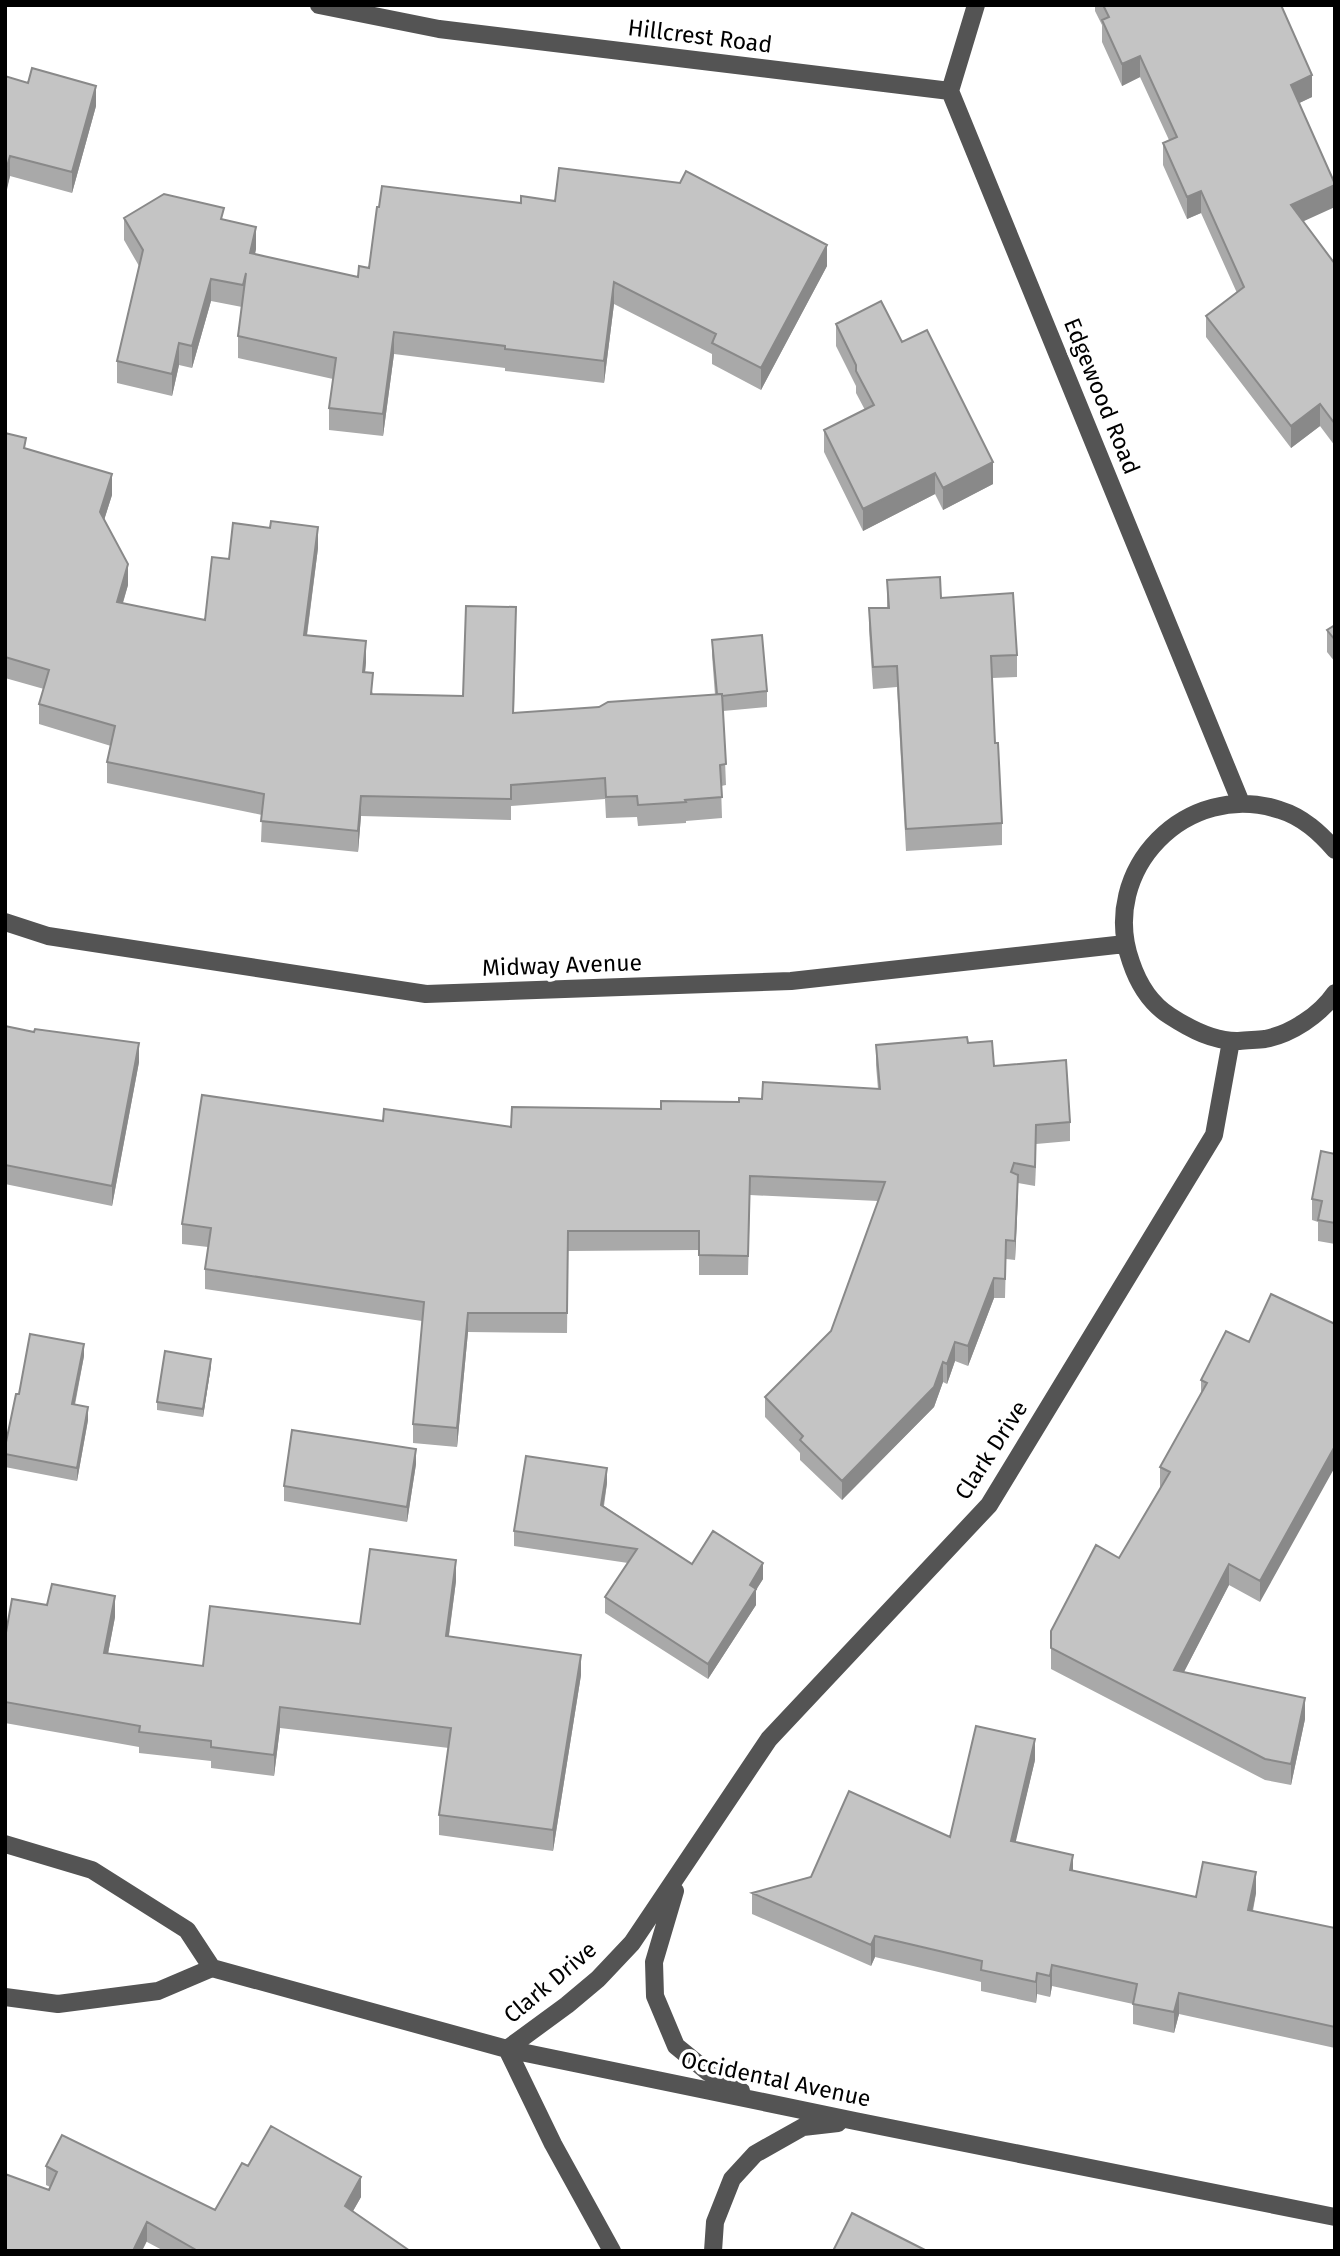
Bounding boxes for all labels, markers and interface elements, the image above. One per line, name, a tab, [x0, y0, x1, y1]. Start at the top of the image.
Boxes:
street label: Hillcrest Road	[626, 13, 774, 59]
street label: Edgewood Road	[1058, 314, 1146, 478]
street label: Midway Avenue	[481, 948, 643, 982]
street label: Clark Drive	[949, 1395, 1033, 1505]
street label: Clark Drive	[498, 1935, 602, 2029]
street label: Occidental Avenue	[679, 2045, 873, 2113]

